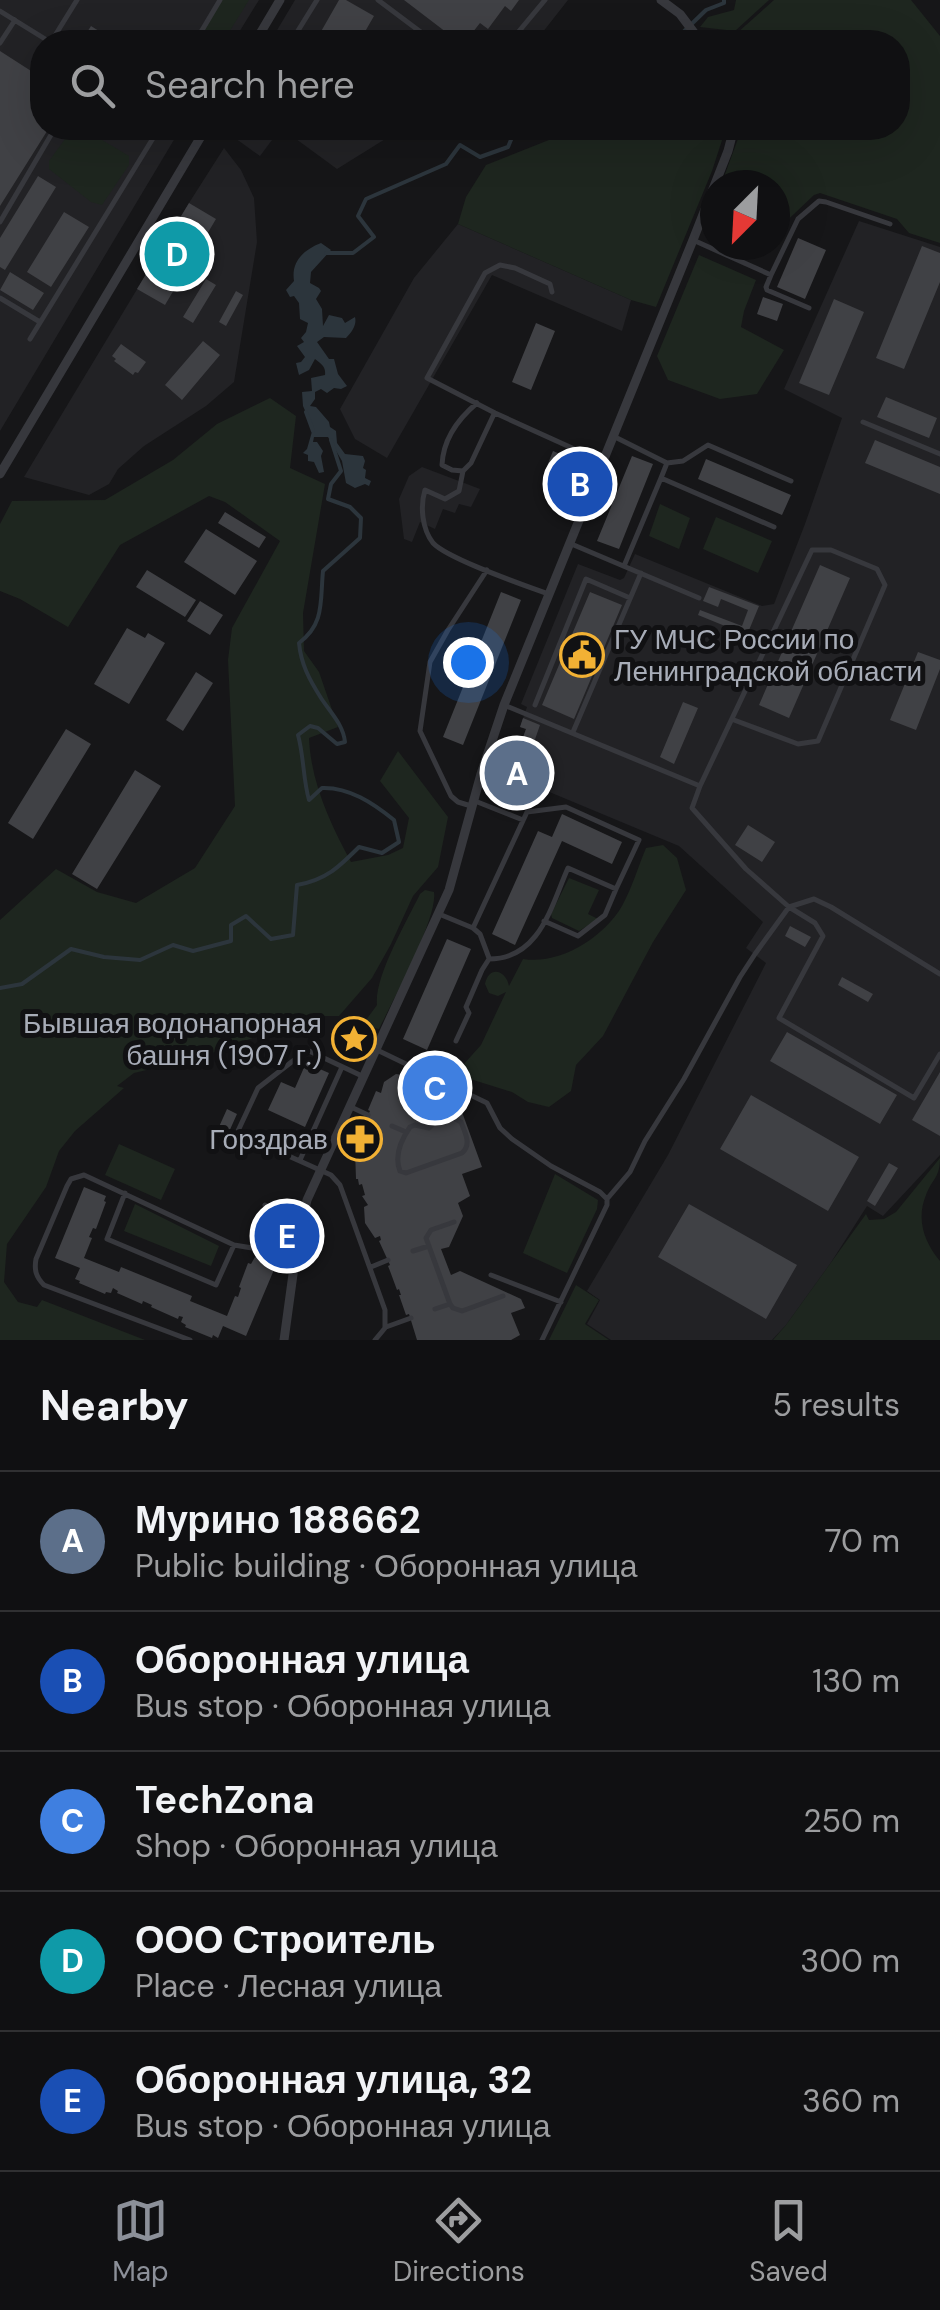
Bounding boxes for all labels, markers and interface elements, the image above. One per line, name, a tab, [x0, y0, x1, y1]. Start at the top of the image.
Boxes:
search box	[30, 30, 910, 140]
icon: search	[65, 58, 120, 113]
text: Search here	[145, 60, 355, 110]
north arrow	[700, 170, 790, 260]
pin: D	[144, 216, 210, 292]
pin: B	[548, 446, 612, 522]
place label: ГУ МЧС России по Ленинградской области	[614, 621, 922, 690]
public building icon: ГУ МЧС России по Ленинградской области	[559, 632, 605, 678]
your location	[443, 637, 494, 688]
pin: A	[484, 736, 550, 810]
place label: Бывшая водонапорная башня (1907 г.)	[23, 1005, 322, 1074]
place icon: Бывшая водонапорная башня (1907 г.)	[331, 1016, 377, 1062]
pin: C	[402, 1050, 468, 1126]
pharmacy icon: Горздрав	[337, 1116, 383, 1162]
place label: Горздрав	[209, 1121, 328, 1158]
pin: E	[254, 1198, 320, 1274]
text: Nearby	[40, 1378, 189, 1433]
text: 5 results	[772, 1384, 900, 1426]
text: Мурино 188662	[135, 1495, 421, 1545]
text: A	[61, 1520, 84, 1562]
text: 70 m	[824, 1520, 900, 1562]
text: Public building · Оборонная улица	[135, 1545, 638, 1587]
text: Оборонная улица	[135, 1635, 469, 1685]
text: B	[62, 1660, 83, 1702]
text: 130 m	[812, 1660, 900, 1702]
text: Bus stop · Оборонная улица	[135, 1685, 551, 1727]
text: TechZona	[135, 1775, 315, 1825]
text: C	[61, 1800, 84, 1842]
text: 250 m	[803, 1800, 900, 1842]
text: Shop · Оборонная улица	[135, 1825, 498, 1867]
text: ООО Строитель	[135, 1915, 436, 1965]
text: D	[61, 1940, 84, 1982]
text: 300 m	[800, 1940, 900, 1982]
text: Place · Лесная улица	[135, 1965, 442, 2007]
text: Оборонная улица, 32	[135, 2055, 532, 2105]
text: E	[63, 2080, 82, 2122]
text: 360 m	[802, 2080, 900, 2122]
text: Bus stop · Оборонная улица	[135, 2105, 551, 2147]
tab: Map	[112, 2193, 169, 2290]
tab: Directions	[393, 2193, 525, 2290]
tab: Saved	[749, 2193, 828, 2290]

